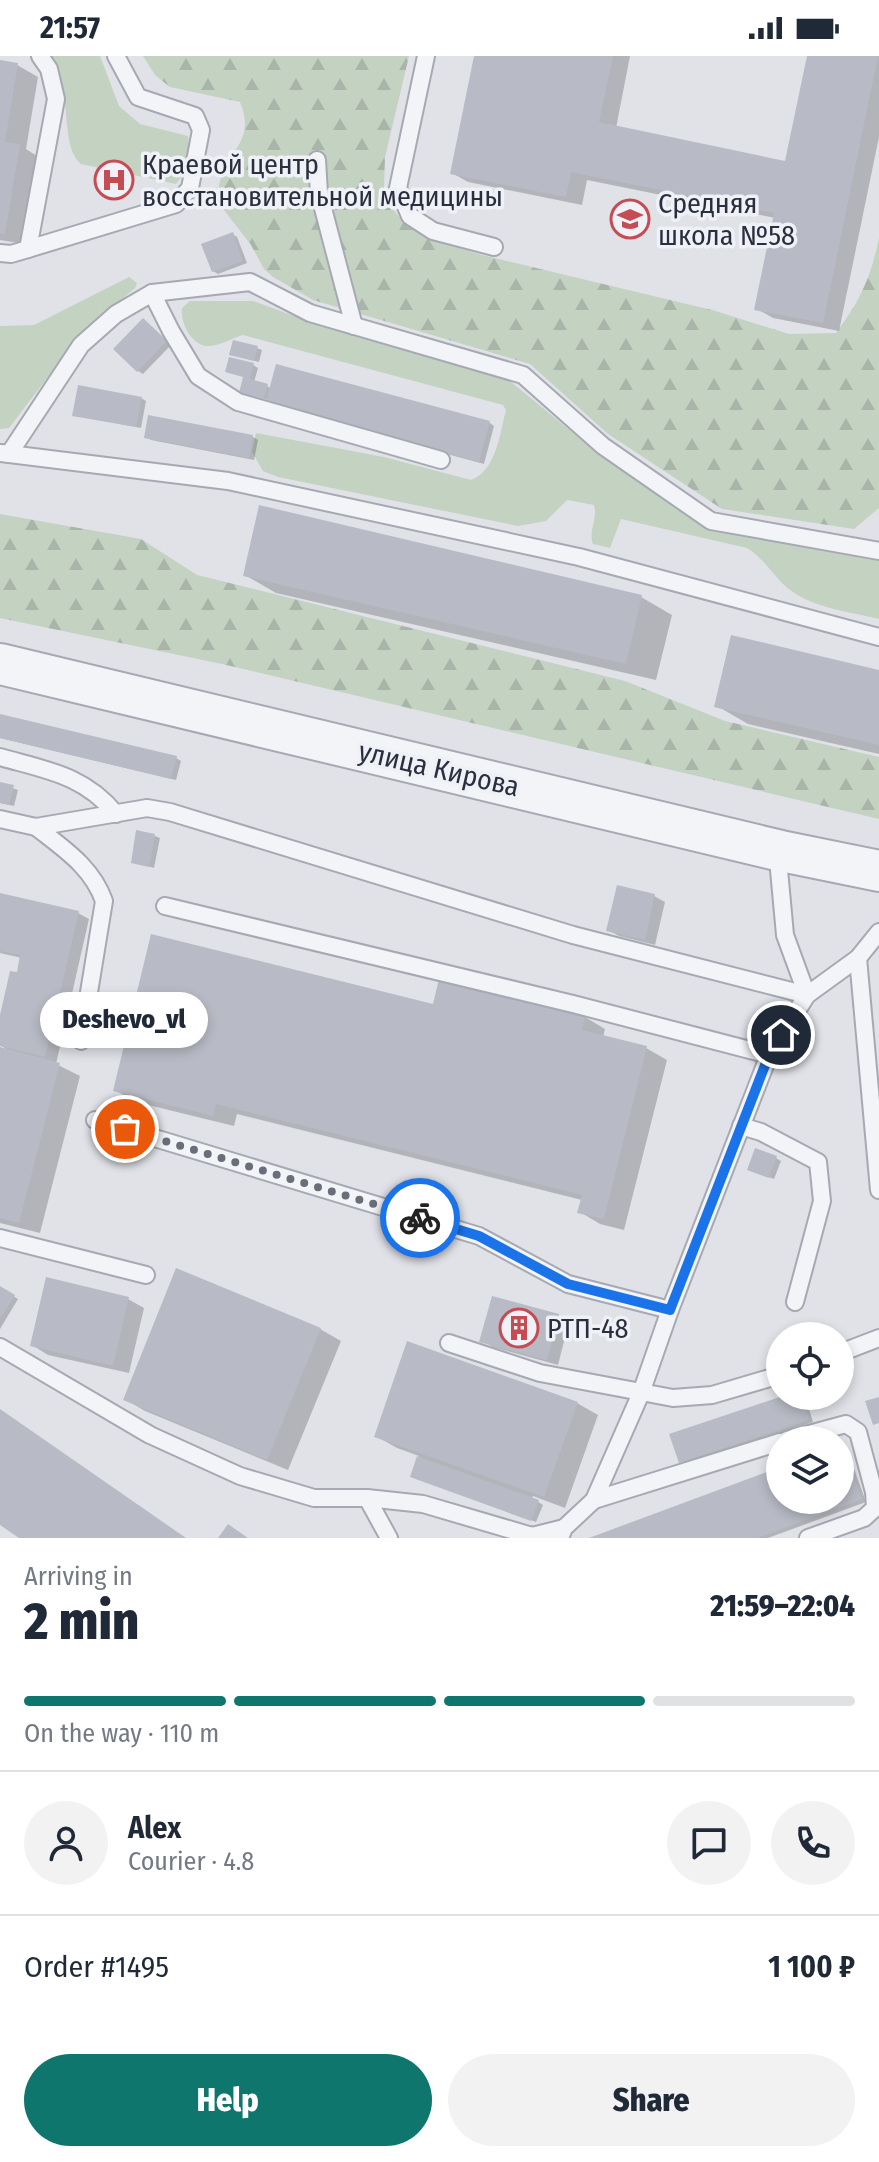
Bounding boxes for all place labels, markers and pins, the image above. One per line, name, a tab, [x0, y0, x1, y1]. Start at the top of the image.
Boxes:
place label: Краевой центр восстановительной медицины	[142, 148, 503, 213]
hospital icon: Краевой центр восстановительной медицины	[93, 159, 135, 201]
place label: Средняя школа №58	[658, 187, 795, 252]
school or university icon: Средняя школа №58	[609, 198, 651, 240]
callout: Deshevo_vl	[41, 993, 209, 1049]
pin	[747, 1001, 815, 1069]
pin	[91, 1095, 159, 1163]
building icon: РТП-48	[498, 1307, 540, 1349]
place label: РТП-48	[547, 1312, 628, 1345]

